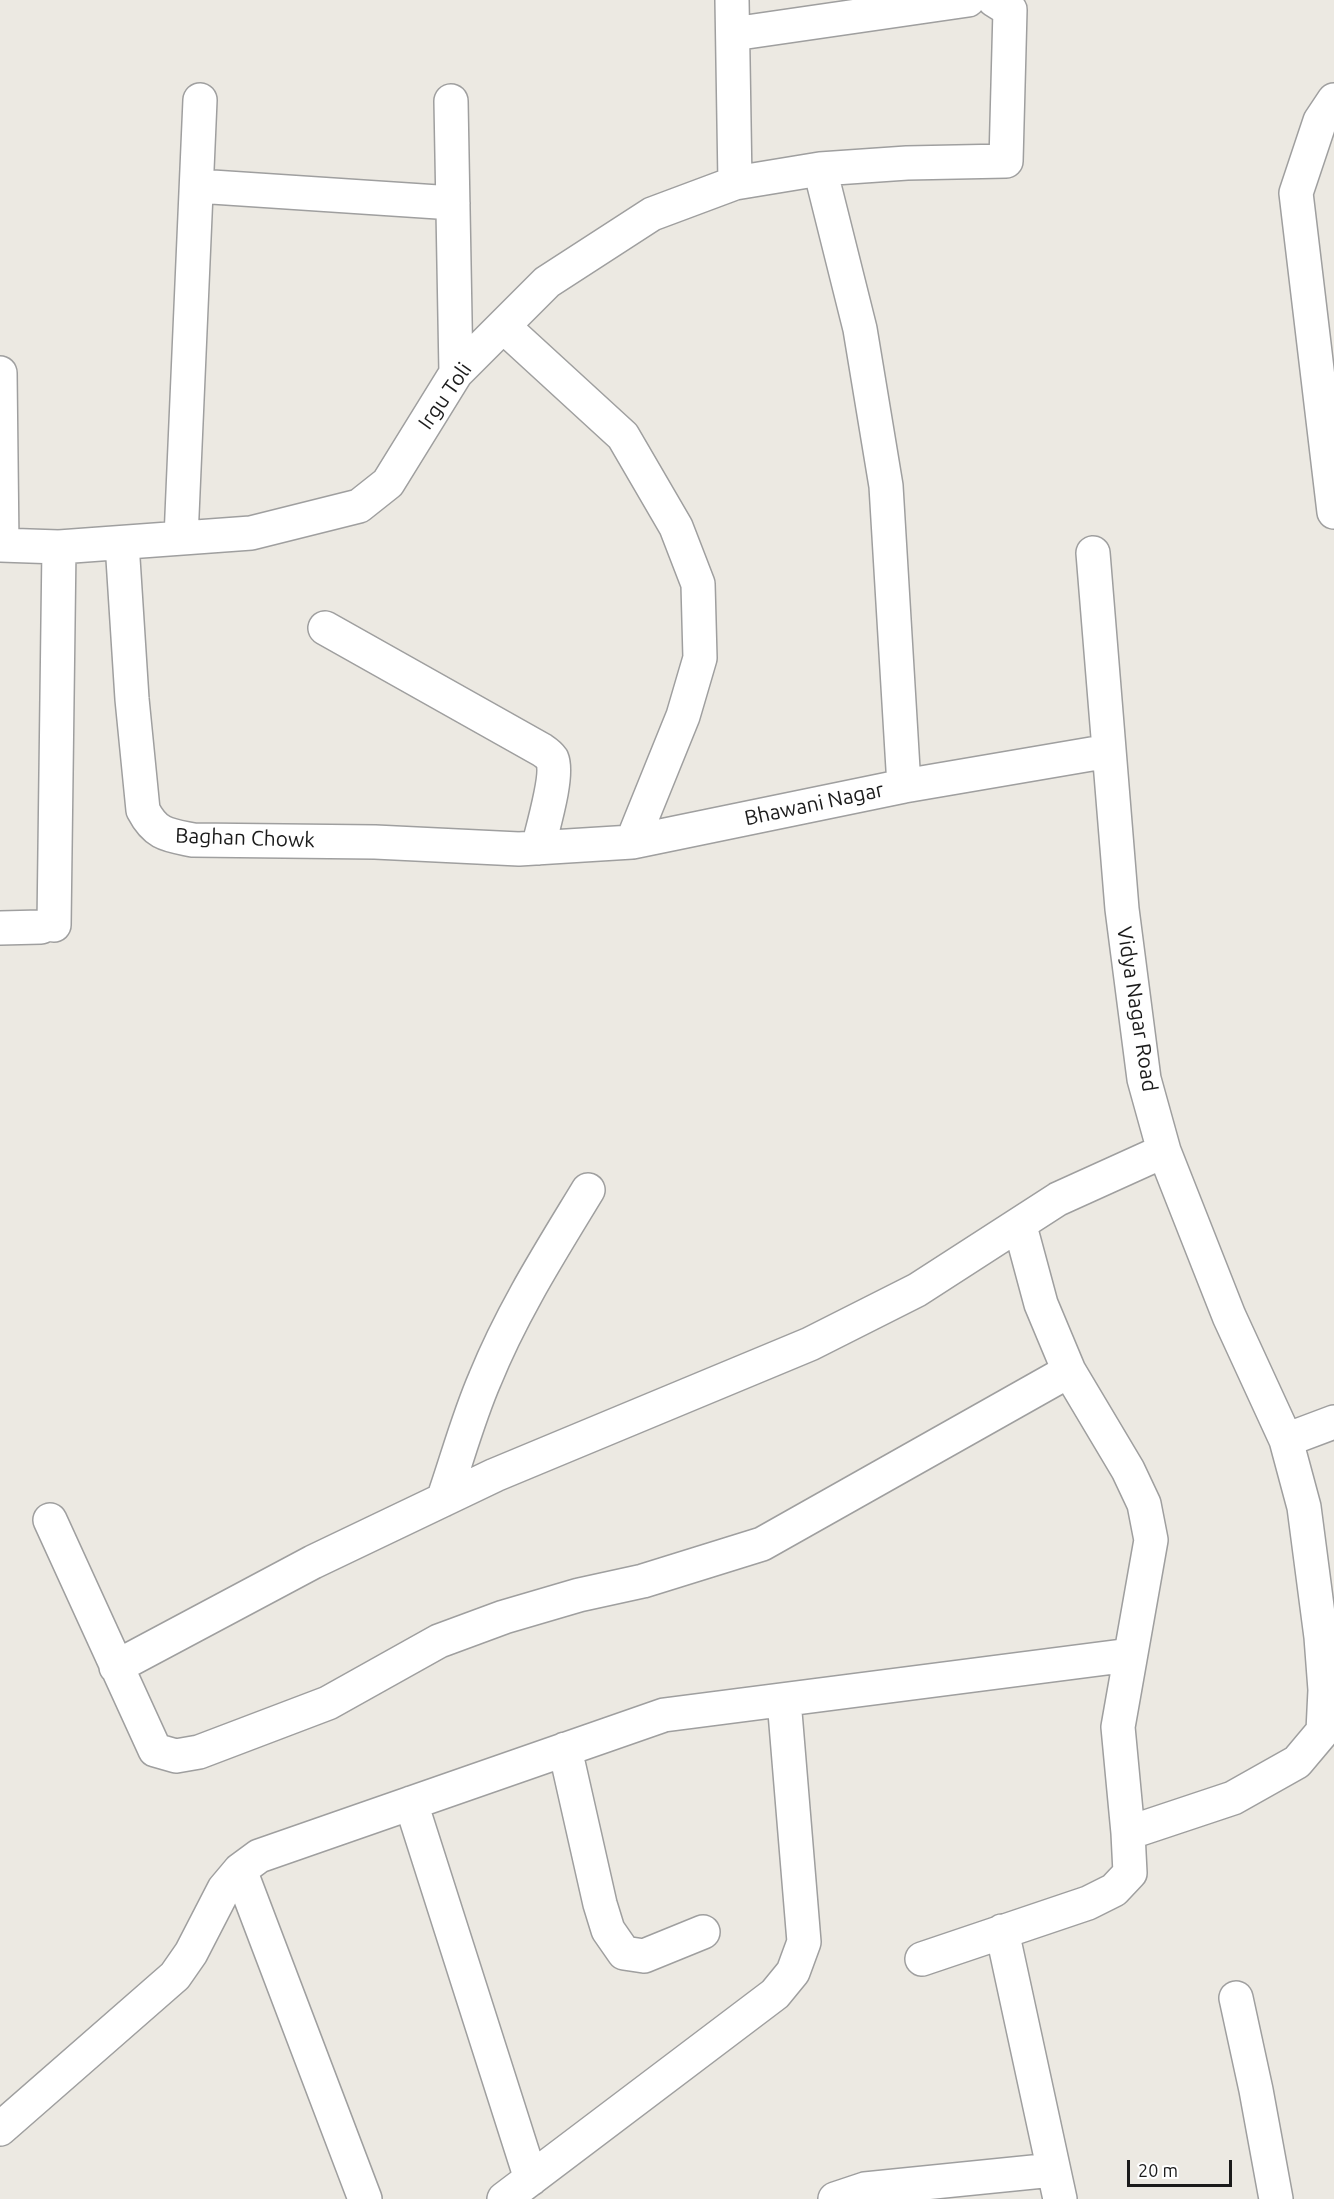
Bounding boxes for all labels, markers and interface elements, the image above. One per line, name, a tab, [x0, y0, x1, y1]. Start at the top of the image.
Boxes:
street label: Irgu Toli	[413, 358, 477, 434]
street label: Bhawani Nagar	[742, 777, 886, 831]
street label: Baghan Chowk	[175, 823, 315, 853]
street label: Vidya Nagar Road	[1111, 925, 1163, 1093]
scale bar	[1130, 2148, 1235, 2186]
text: 20 m	[1138, 2160, 1178, 2180]

